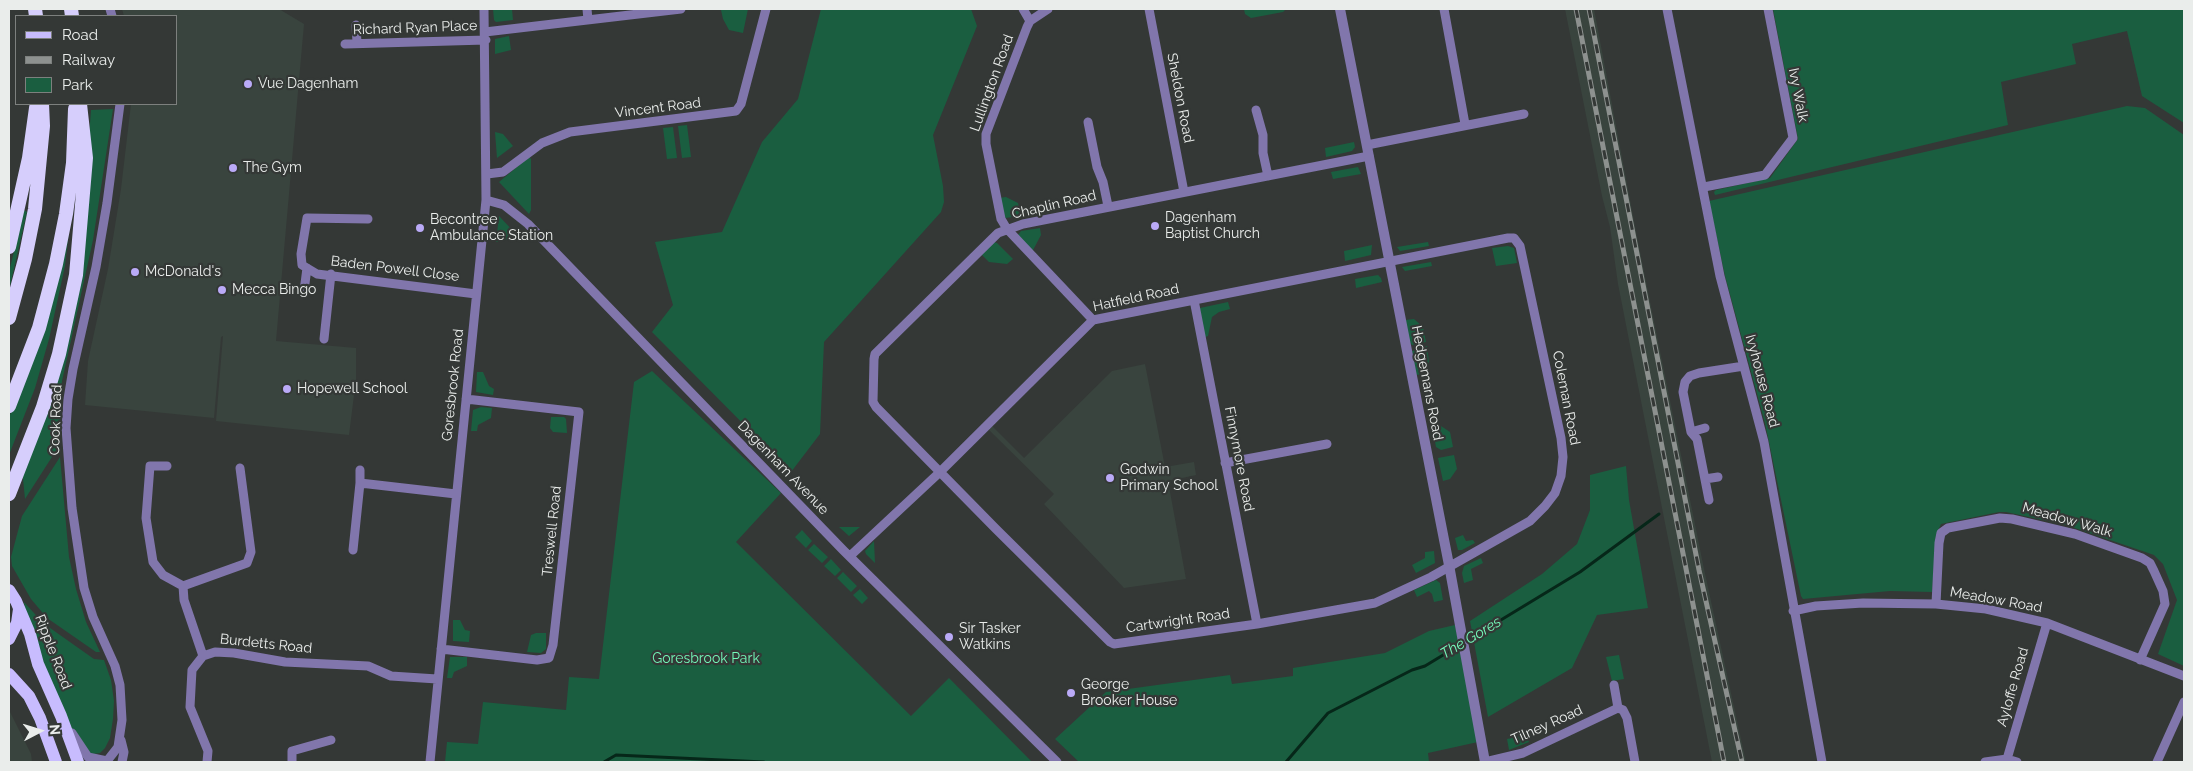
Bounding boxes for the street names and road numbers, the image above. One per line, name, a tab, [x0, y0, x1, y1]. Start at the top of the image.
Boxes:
street label: Richard Ryan Place	[353, 17, 477, 39]
street label: Lullington Road	[967, 32, 1017, 134]
street label: Sheldon Road	[1163, 52, 1197, 144]
street label: Ivy Walk	[1785, 66, 1811, 124]
street label: Vincent Road	[614, 94, 702, 122]
street label: Chaplin Road	[1010, 187, 1098, 223]
street label: Baden Powell Close	[330, 253, 460, 285]
street label: Hatfield Road	[1091, 281, 1181, 315]
street label: Hedgemans Road	[1408, 324, 1446, 442]
street label: Goresbrook Road	[439, 328, 467, 442]
street label: Ivyhouse Road	[1742, 333, 1782, 429]
street label: Coleman Road	[1549, 349, 1583, 447]
street label: Cook Road	[46, 384, 66, 456]
street label: Finnymore Road	[1221, 405, 1257, 513]
street label: Dagenham Avenue	[734, 418, 832, 518]
street label: Treswell Road	[539, 485, 565, 577]
street label: Meadow Walk	[2020, 499, 2114, 541]
street label: Meadow Road	[1949, 584, 2043, 616]
street label: Cartwright Road	[1125, 605, 1231, 637]
street label: Ripple Road	[31, 612, 75, 692]
street label: Burdetts Road	[219, 631, 313, 657]
street label: Ayloffe Road	[1994, 645, 2032, 729]
street label: Tilney Road	[1509, 702, 1585, 748]

